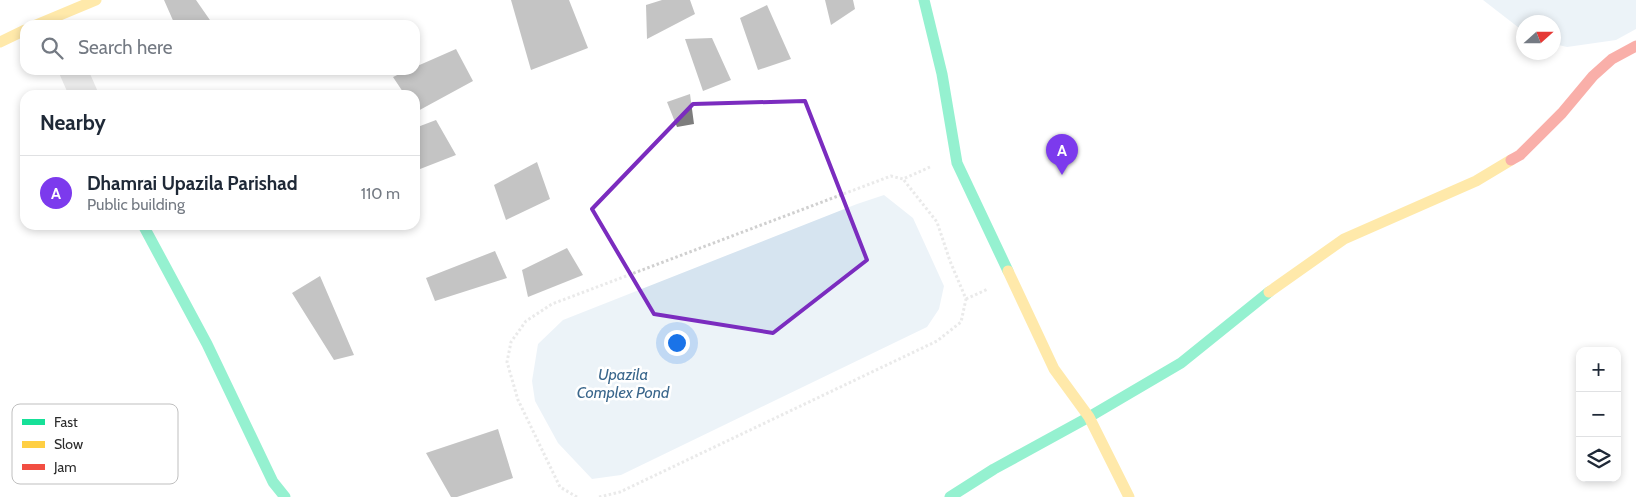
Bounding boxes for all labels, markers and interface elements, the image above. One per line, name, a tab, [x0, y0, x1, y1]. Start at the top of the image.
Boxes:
north arrow	[1516, 15, 1561, 60]
search box	[20, 20, 420, 75]
icon: search	[38, 34, 66, 62]
text: Search here	[78, 36, 172, 59]
text: Nearby	[40, 110, 106, 135]
pin: A	[1046, 134, 1078, 175]
text: Dhamrai Upazila Parishad	[87, 172, 298, 195]
text: A	[51, 184, 61, 203]
text: 110 m	[361, 184, 400, 203]
text: Public building	[87, 195, 185, 214]
your location	[664, 330, 690, 356]
map controls	[1576, 347, 1621, 482]
button: +	[1576, 347, 1621, 392]
water label: Upazila Complex Pond	[577, 365, 670, 402]
button: −	[1576, 392, 1621, 437]
legend	[12, 404, 178, 484]
text: Fast	[54, 413, 78, 431]
text: Slow	[54, 435, 83, 453]
button: layers	[1576, 437, 1621, 482]
text: Jam	[53, 458, 76, 476]

